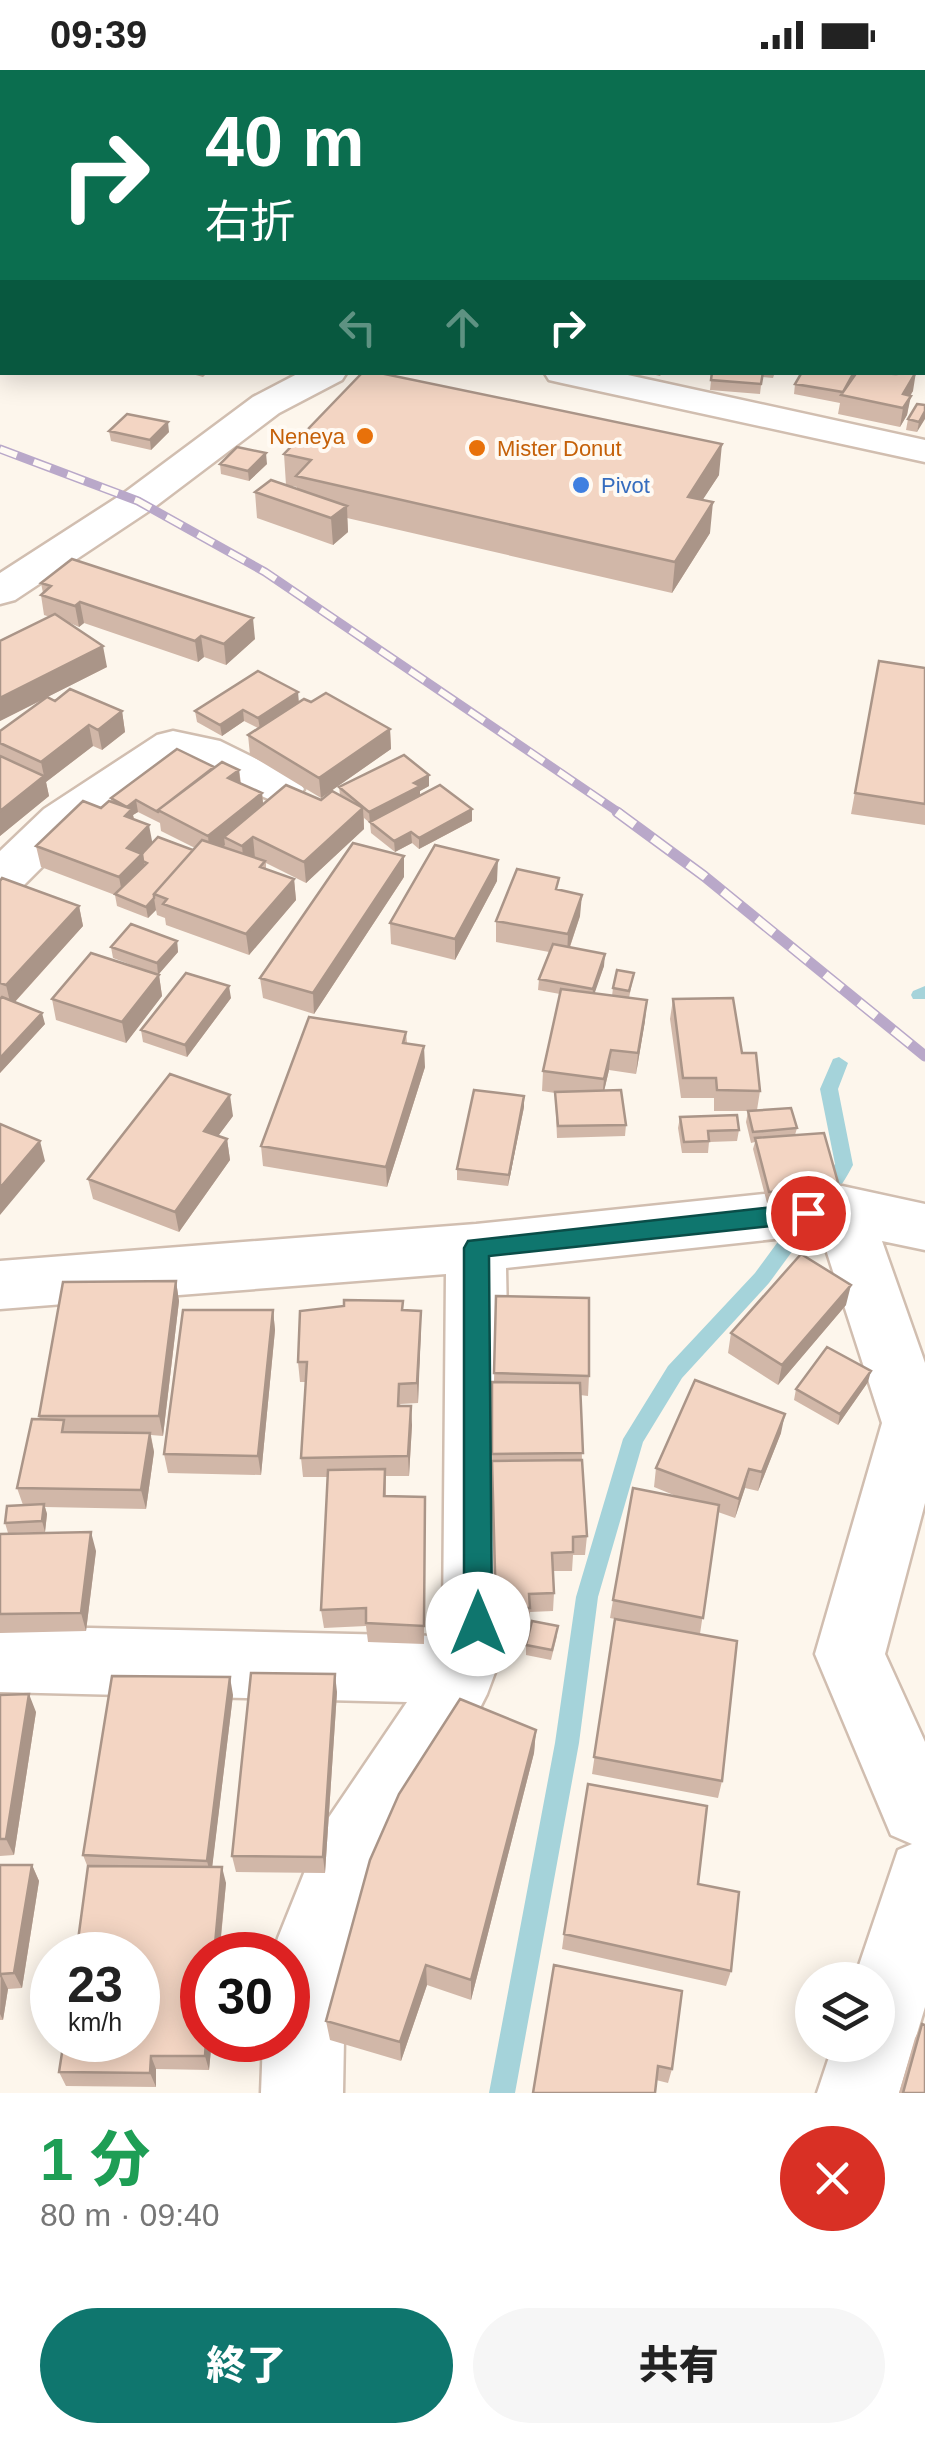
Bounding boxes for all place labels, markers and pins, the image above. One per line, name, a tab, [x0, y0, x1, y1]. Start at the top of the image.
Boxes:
place label: Neneya	[269, 424, 346, 449]
marker: Neneya	[354, 425, 376, 447]
place label: Mister Donut	[497, 436, 622, 461]
marker: Mister Donut	[466, 437, 488, 459]
place label: Pivot	[601, 473, 650, 498]
marker: Pivot	[570, 474, 592, 496]
pin	[766, 1171, 851, 1256]

